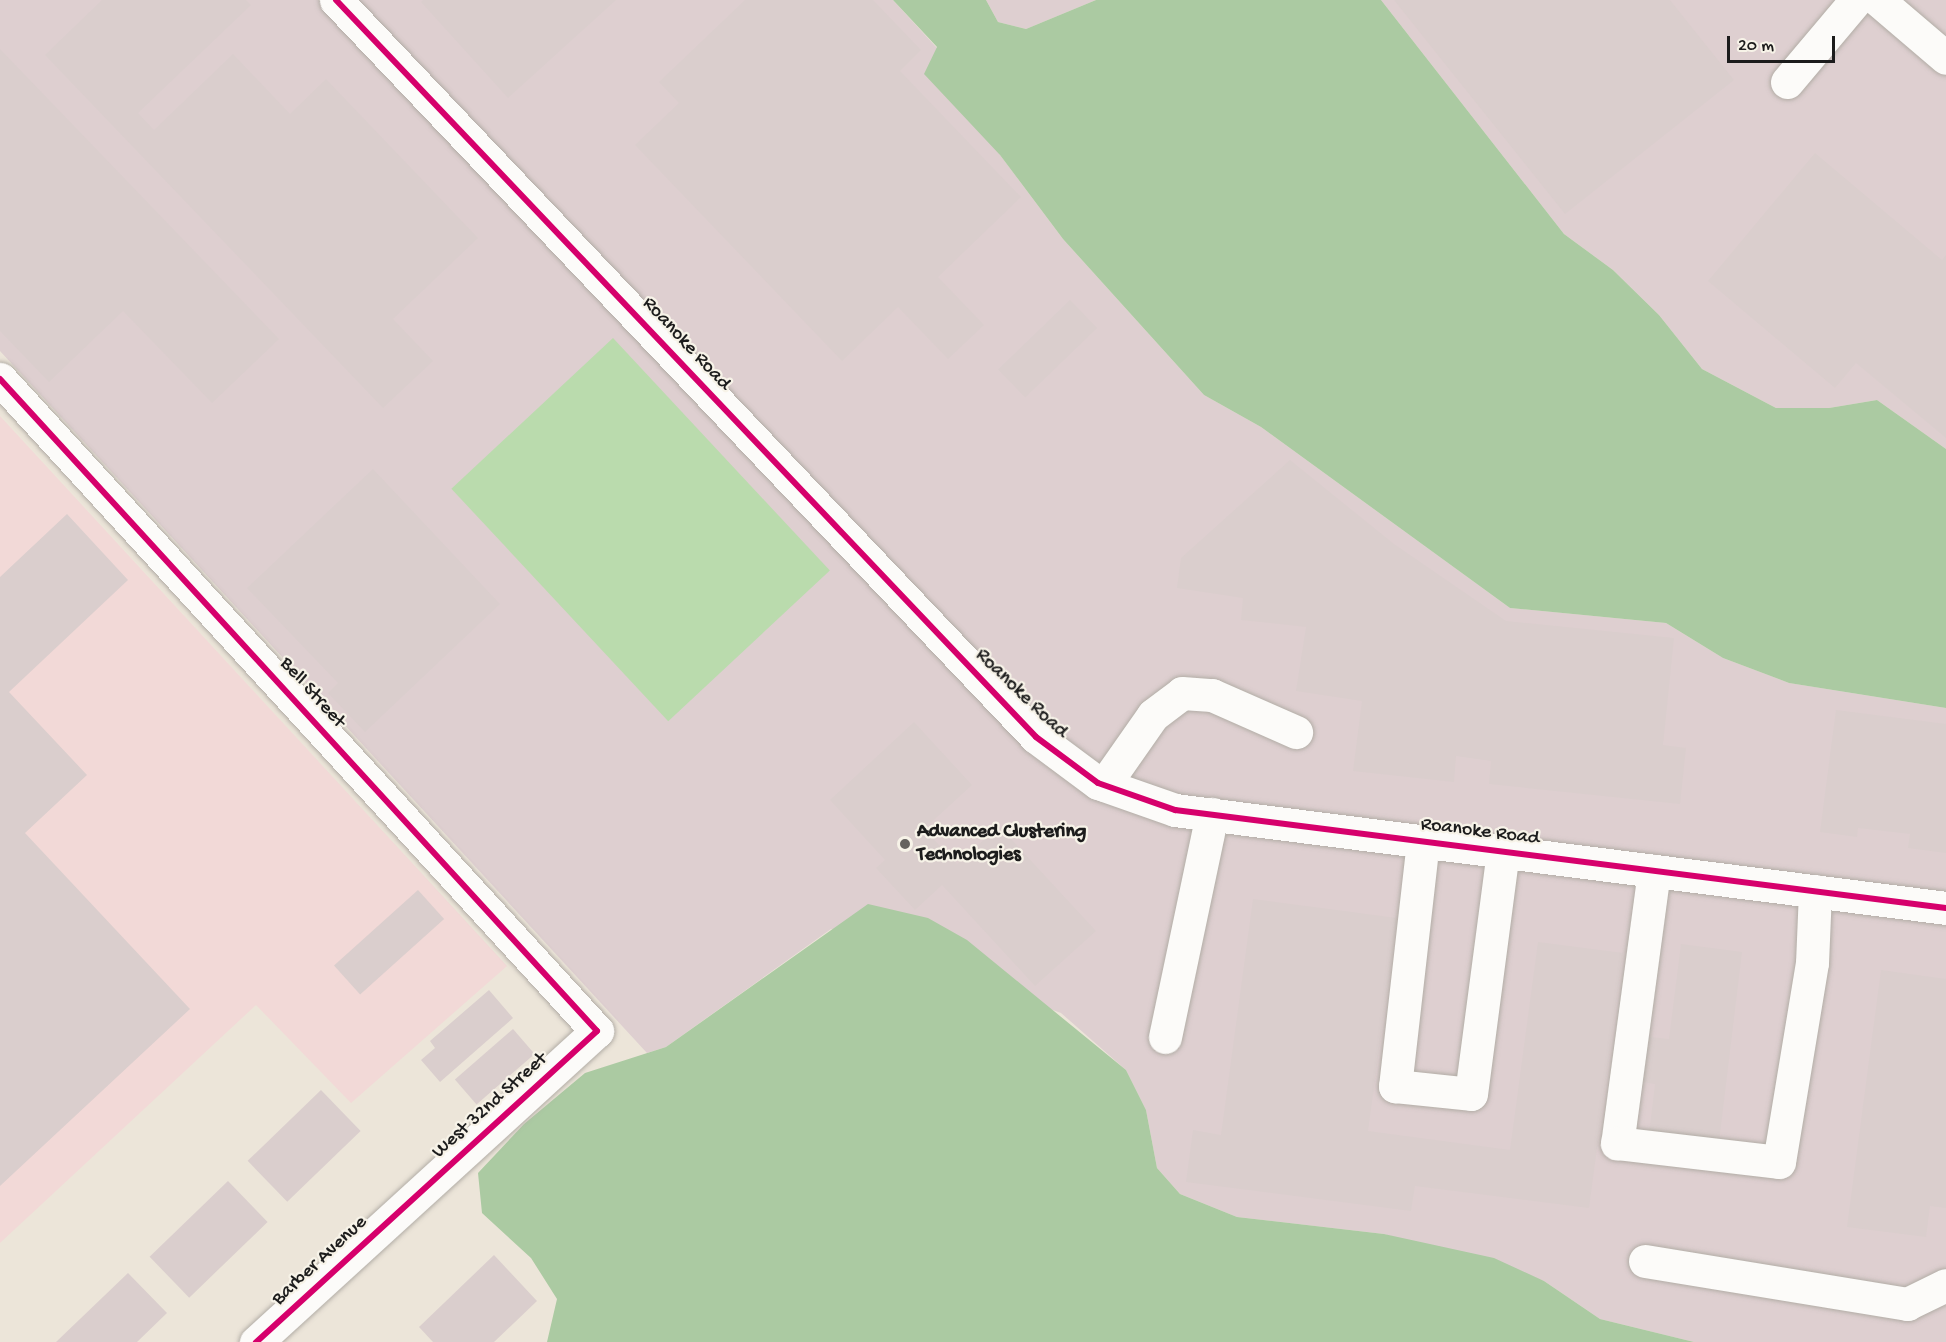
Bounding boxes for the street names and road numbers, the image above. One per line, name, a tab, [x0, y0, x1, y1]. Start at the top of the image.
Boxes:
street label: Roanoke Road	[636, 292, 736, 396]
street label: Roanoke Road	[970, 644, 1072, 744]
street label: Bell Street	[274, 652, 350, 734]
street label: Roanoke Road	[1419, 813, 1541, 851]
street label: West 32nd Street	[427, 1048, 553, 1164]
street label: Barber Avenue	[267, 1211, 373, 1311]

